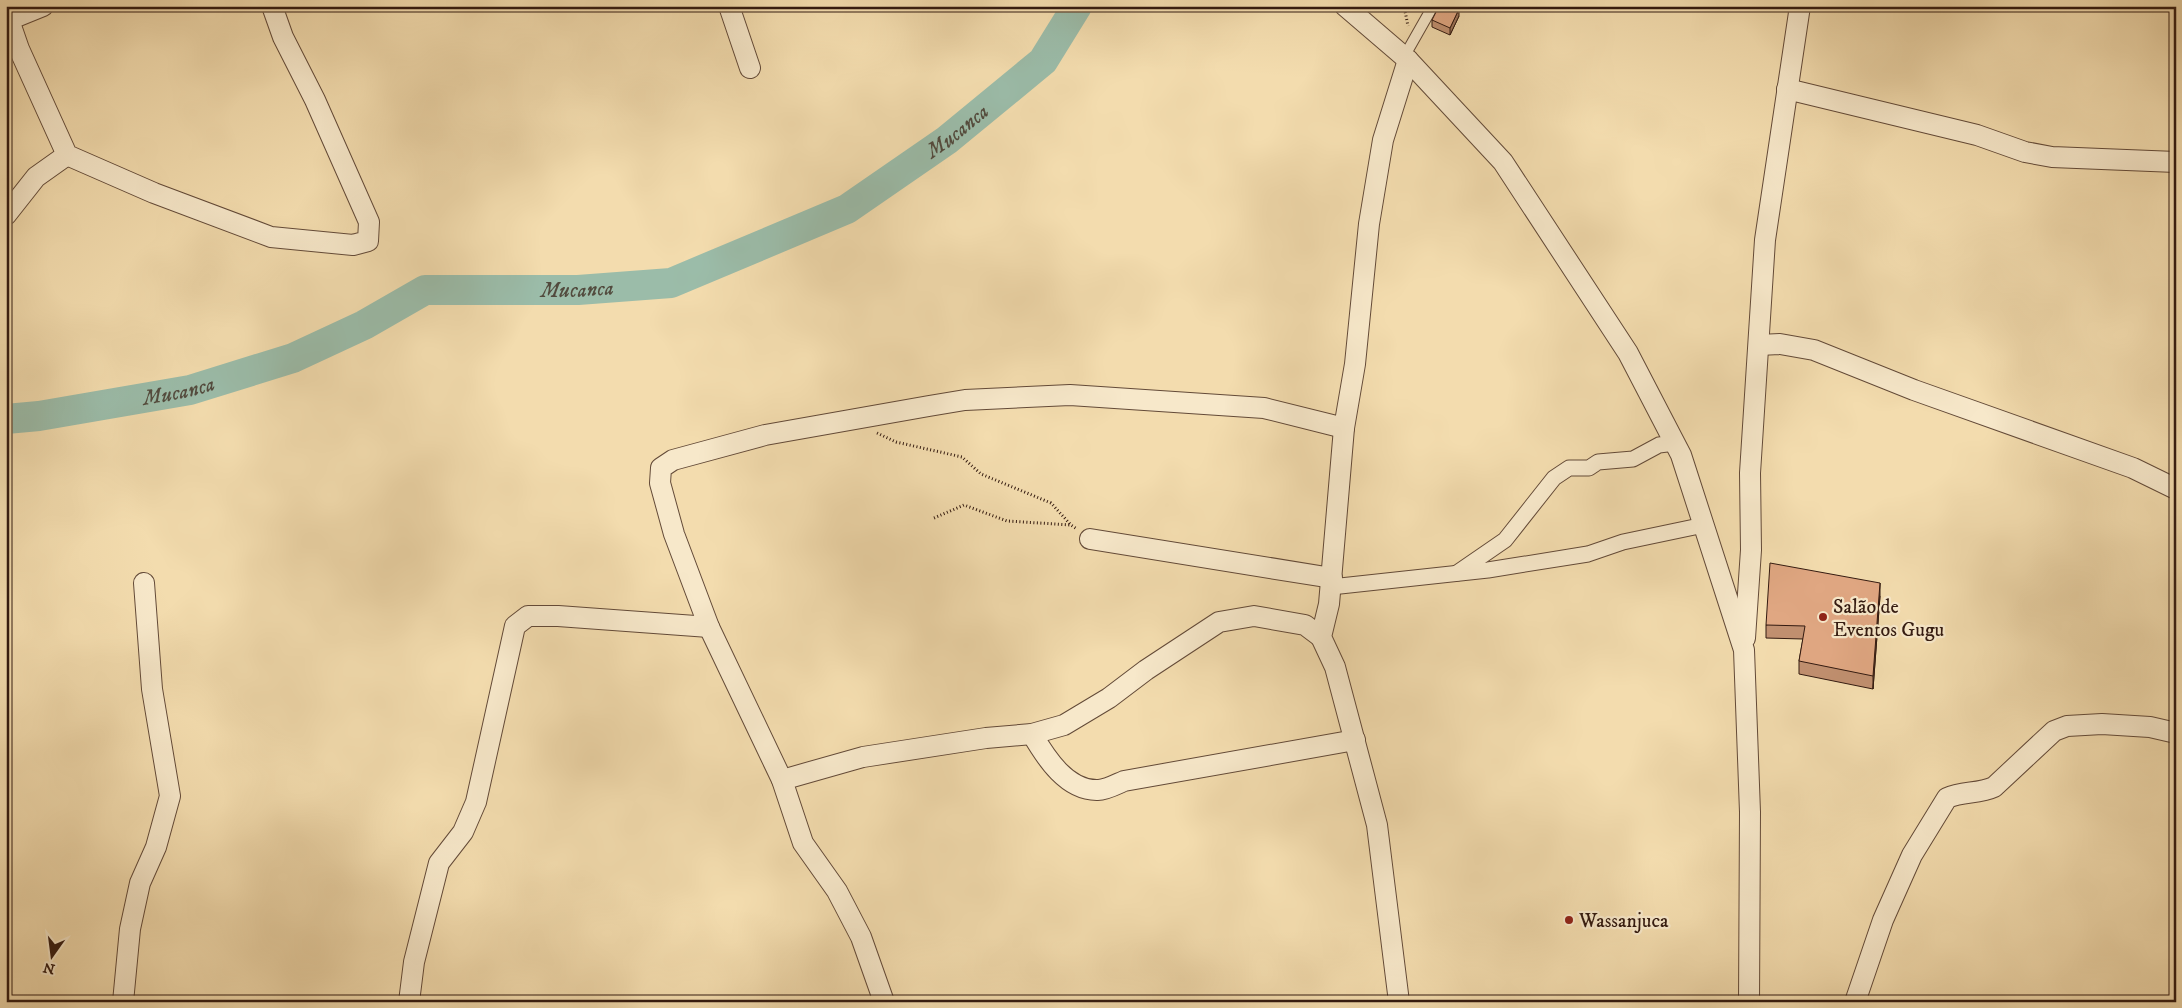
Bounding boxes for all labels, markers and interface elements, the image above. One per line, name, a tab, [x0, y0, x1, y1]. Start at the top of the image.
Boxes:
water label: Mucanca	[920, 99, 994, 166]
water label: Mucanca	[539, 275, 615, 304]
water label: Mucanca	[139, 371, 218, 412]
place label: Salão de Eventos Gugu	[1833, 595, 1944, 643]
marker: Salão de Eventos Gugu	[1817, 611, 1829, 623]
place label: Wassanjuca	[1578, 909, 1669, 934]
marker: Wassanjuca	[1563, 914, 1575, 926]
north arrow	[28, 930, 78, 980]
text: N	[41, 957, 57, 978]

